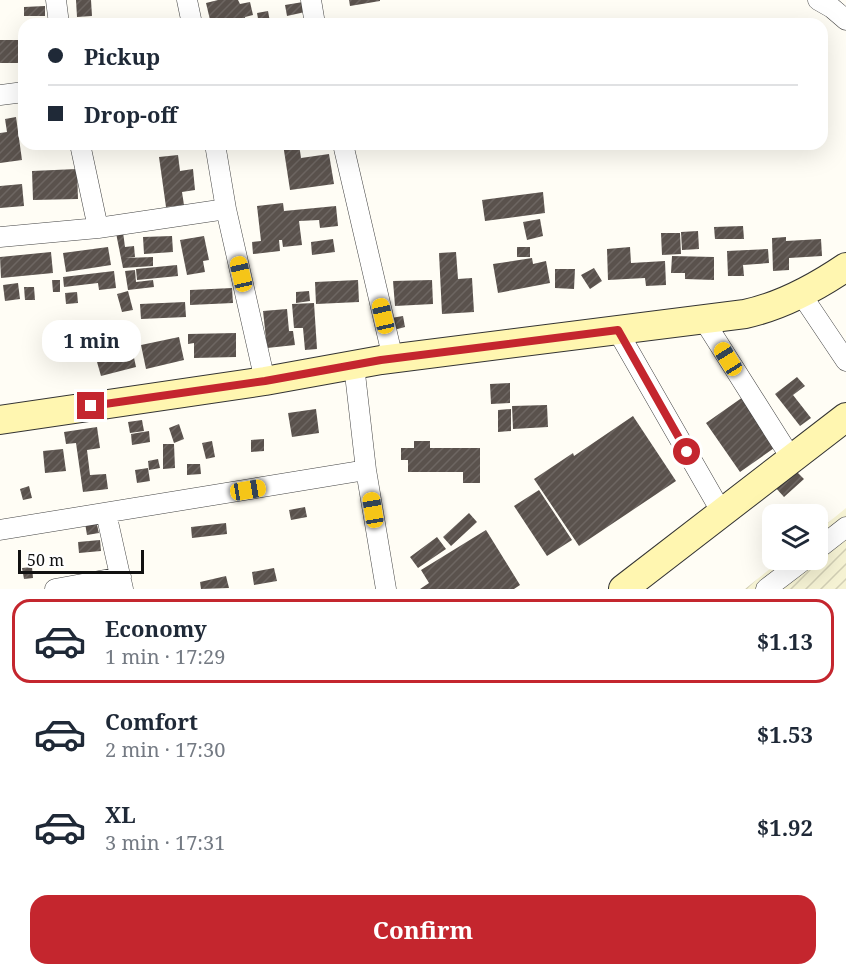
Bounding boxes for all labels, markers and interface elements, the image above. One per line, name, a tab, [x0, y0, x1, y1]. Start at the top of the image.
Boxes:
text: Pickup	[84, 41, 160, 71]
text: Drop-off	[84, 99, 177, 129]
car	[228, 254, 254, 294]
car	[370, 296, 396, 336]
callout: 1 min	[42, 319, 140, 361]
text: 1 min	[63, 327, 120, 354]
car	[711, 339, 745, 379]
route end	[77, 392, 104, 419]
route start	[673, 438, 700, 465]
car	[229, 478, 267, 502]
car	[361, 491, 385, 529]
map controls	[762, 504, 828, 570]
button: layers	[762, 504, 828, 570]
scale bar	[18, 547, 144, 574]
text: 50 m	[27, 549, 64, 571]
text: Economy	[105, 613, 207, 643]
icon: car	[33, 614, 87, 668]
text: $1.13	[757, 626, 813, 656]
text: 1 min · 17:29	[105, 643, 225, 670]
text: Comfort	[105, 706, 198, 736]
icon: car	[33, 707, 87, 761]
text: $1.53	[757, 719, 813, 749]
text: 2 min · 17:30	[105, 736, 225, 763]
text: XL	[105, 799, 136, 829]
icon: car	[33, 800, 87, 854]
text: $1.92	[757, 812, 813, 842]
text: 3 min · 17:31	[105, 829, 225, 856]
button: Confirm	[30, 895, 816, 964]

